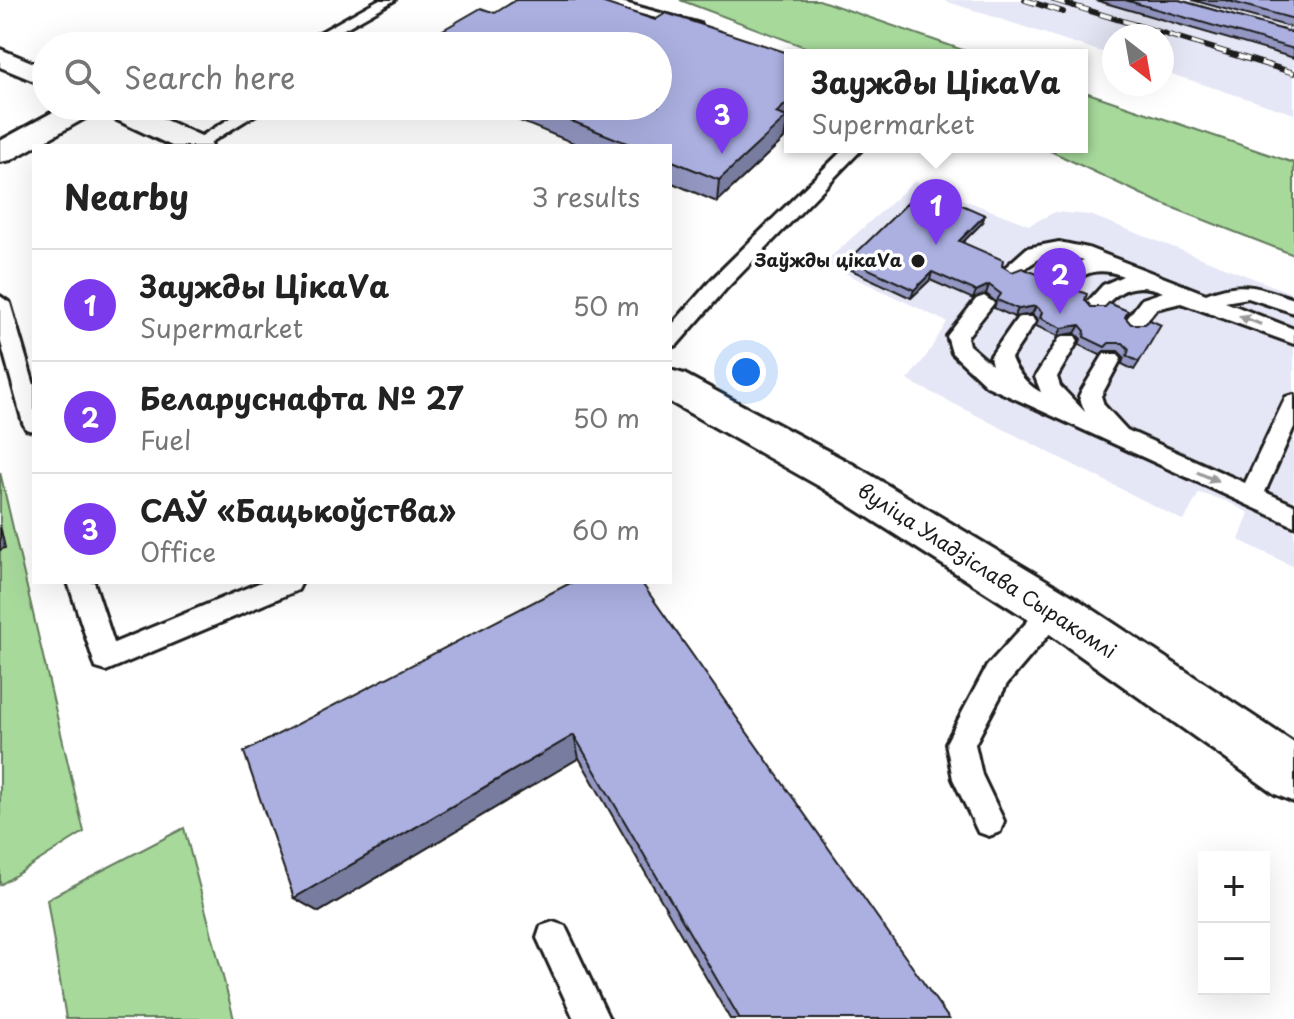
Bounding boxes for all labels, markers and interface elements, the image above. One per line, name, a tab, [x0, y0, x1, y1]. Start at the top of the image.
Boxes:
north arrow	[1102, 24, 1174, 96]
search box	[32, 32, 672, 120]
popup	[784, 49, 1088, 153]
icon: search	[60, 54, 104, 98]
text: Search here	[124, 54, 296, 99]
text: Заужды ЦікаVа	[811, 59, 1061, 104]
pin: 3	[696, 88, 748, 154]
text: Supermarket	[811, 104, 975, 143]
text: Nearby	[64, 170, 189, 222]
text: 3 results	[532, 177, 640, 216]
pin: 1	[910, 179, 962, 245]
place label: Заўжды цікаVа	[754, 246, 902, 273]
pin: 2	[1034, 248, 1086, 314]
marker: Заўжды цікаVа	[909, 252, 927, 270]
text: Заужды ЦікаVа	[140, 263, 389, 308]
text: 1	[84, 286, 96, 325]
text: 50 m	[573, 286, 640, 325]
text: Supermarket	[140, 308, 303, 347]
one-way arrow	[1238, 313, 1262, 326]
your location	[726, 352, 766, 392]
text: Беларуснафта № 27	[140, 375, 464, 420]
text: 2	[81, 398, 99, 437]
text: 50 m	[573, 398, 640, 437]
text: Fuel	[140, 420, 191, 459]
one-way arrow	[1196, 470, 1220, 484]
street label: вуліца Уладзіслава Сыракомлі	[852, 475, 1123, 665]
text: САЎ «Бацькоўства»	[140, 487, 456, 532]
text: 3	[81, 510, 99, 549]
text: 60 m	[572, 510, 640, 549]
text: Office	[140, 532, 216, 571]
map controls	[1198, 851, 1270, 995]
button: +	[1198, 851, 1270, 923]
button: −	[1198, 923, 1270, 995]

